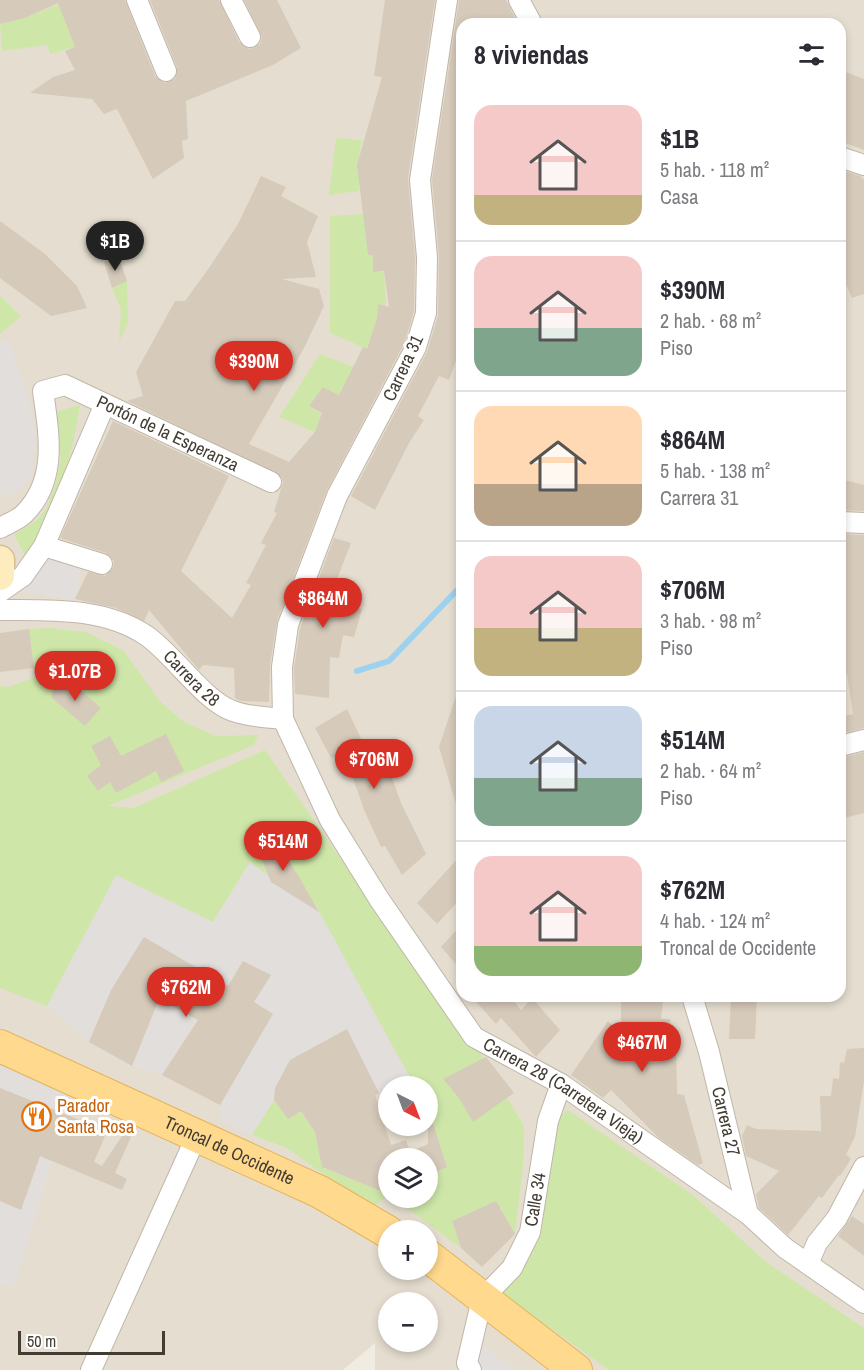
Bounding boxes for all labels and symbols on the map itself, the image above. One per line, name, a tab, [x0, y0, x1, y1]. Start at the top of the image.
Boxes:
pin: $1B	[86, 221, 144, 272]
street label: Carrera 31	[376, 330, 429, 405]
pin: $390M	[212, 341, 296, 392]
street label: Portón de la Esperanza	[93, 389, 243, 477]
pin: $864M	[281, 578, 365, 629]
street label: Carrera 28	[158, 644, 225, 712]
pin: $1.07B	[26, 651, 124, 702]
pin: $706M	[332, 739, 416, 790]
pin: $514M	[241, 821, 325, 872]
pin: $762M	[144, 967, 228, 1018]
pin: $467M	[600, 1022, 684, 1073]
street label: Carrera 28 (Carretera Vieja)	[479, 1031, 649, 1150]
north arrow	[378, 1076, 438, 1136]
street label: Carrera 27	[706, 1084, 747, 1159]
place label: Parador Santa Rosa	[57, 1093, 134, 1139]
restaurant icon: Parador Santa Rosa	[20, 1100, 52, 1132]
street label: Troncal de Occidente	[160, 1110, 299, 1191]
street label: Calle 34	[518, 1171, 551, 1228]
scale bar	[18, 1328, 165, 1356]

